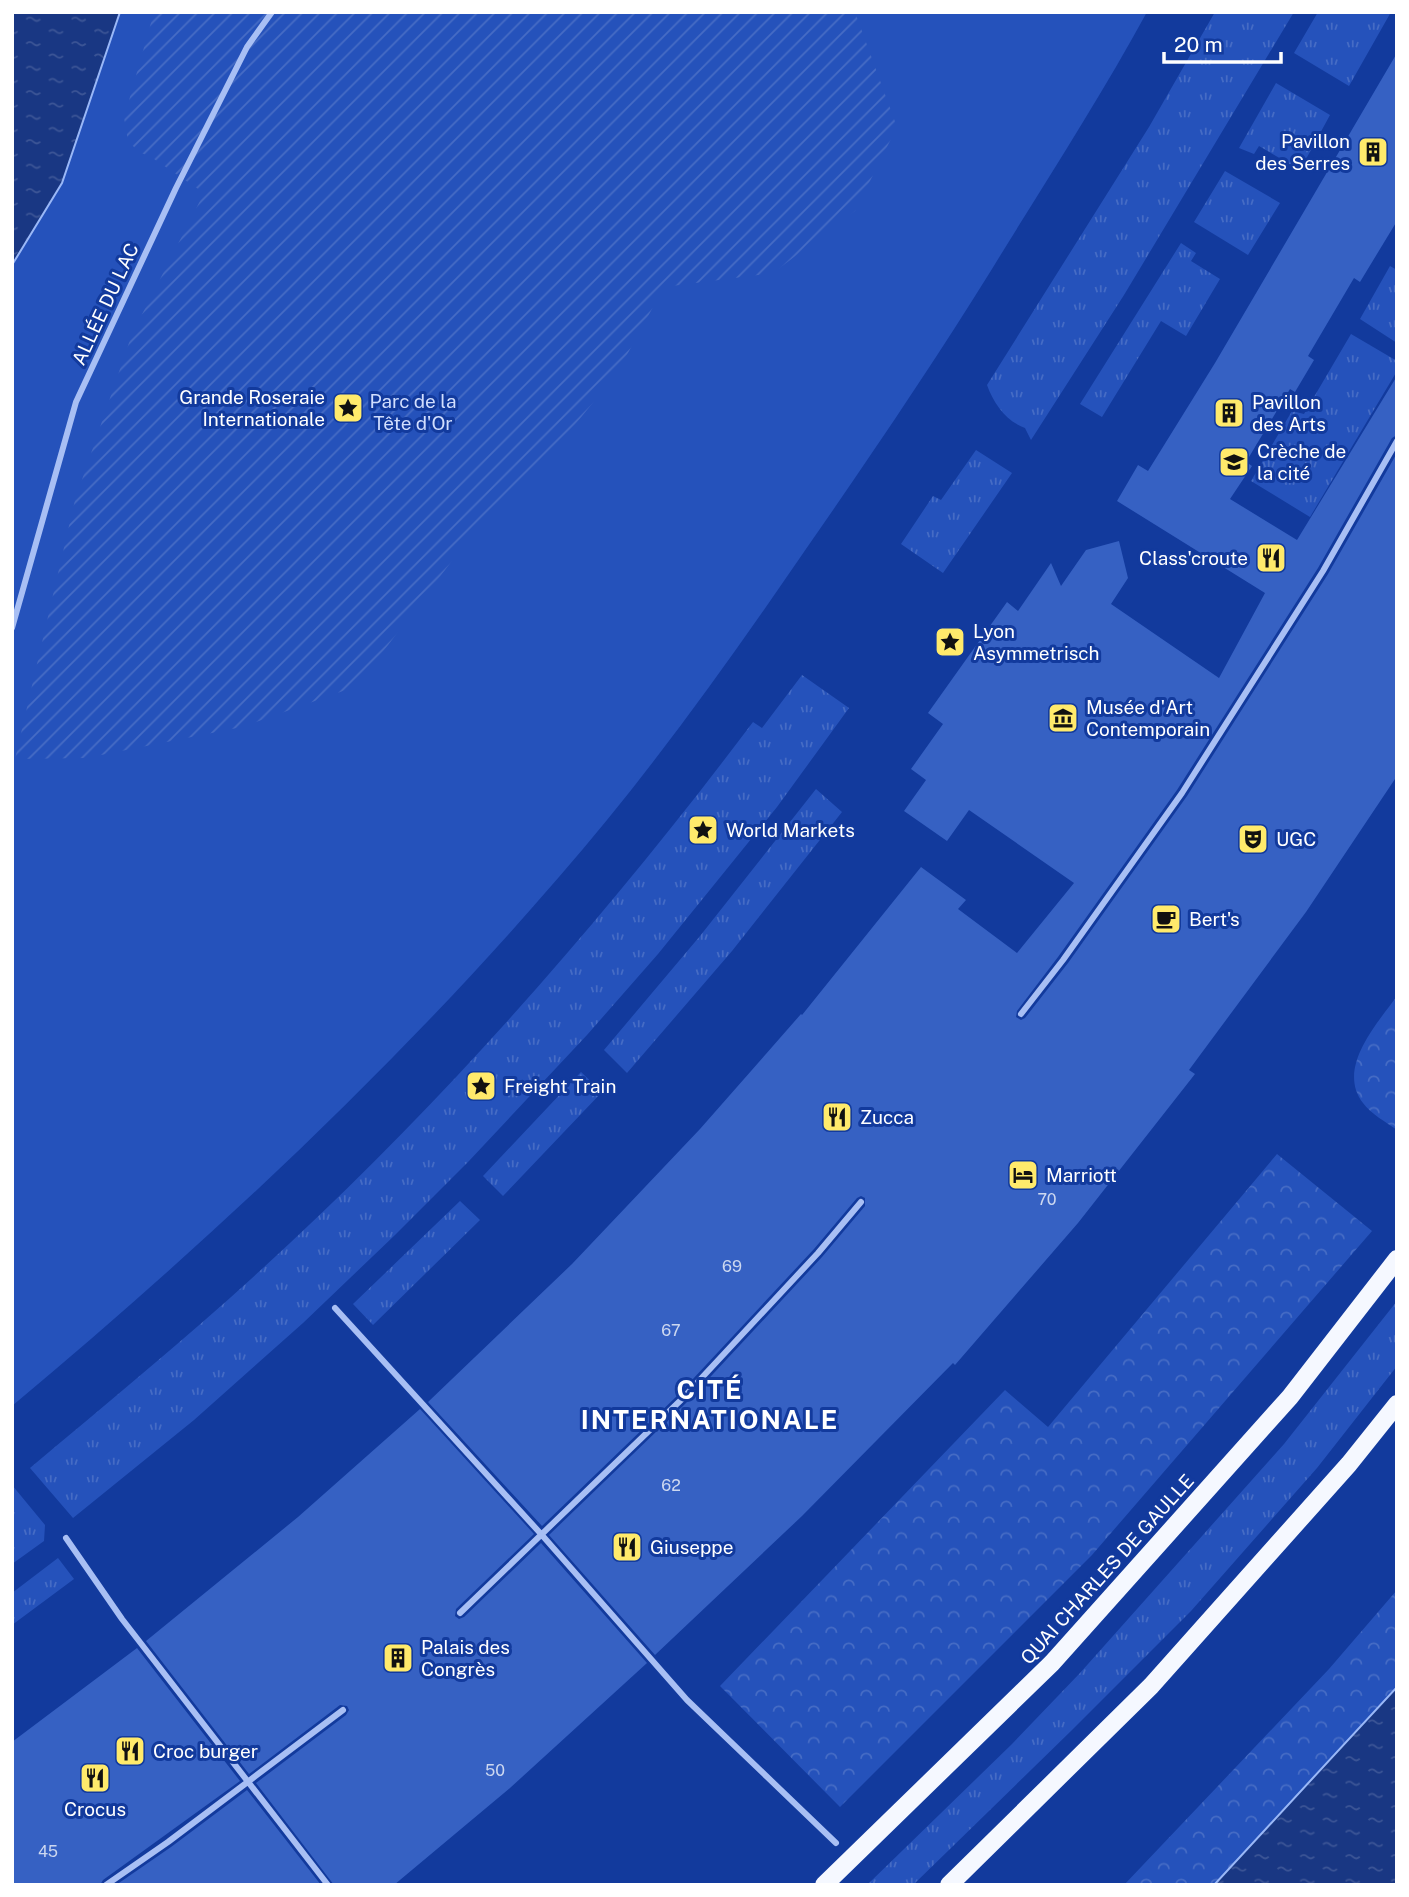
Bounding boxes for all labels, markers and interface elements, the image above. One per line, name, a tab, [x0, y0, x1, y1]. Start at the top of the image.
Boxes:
scale bar	[1164, 21, 1281, 65]
text: 20 m	[1174, 32, 1223, 57]
place label: Pavillon des Serres	[1255, 130, 1350, 174]
building icon: Pavillon des Serres	[1356, 135, 1390, 169]
street label: ALLÉE DU LAC	[67, 240, 143, 368]
place label: Grande Roseraie Internationale	[179, 386, 325, 430]
park label: Parc de la Tête d'Or	[369, 390, 457, 434]
place icon: Grande Roseraie Internationale	[331, 391, 365, 425]
place label: Pavillon des Arts	[1252, 391, 1326, 435]
building icon: Pavillon des Arts	[1212, 396, 1246, 430]
place label: Crèche de la cité	[1257, 440, 1346, 484]
school or university icon: Crèche de la cité	[1217, 445, 1251, 479]
restaurant icon: Class'croute	[1254, 541, 1288, 575]
place label: Class'croute	[1139, 547, 1248, 569]
place label: Lyon Asymmetrisch	[973, 620, 1099, 664]
place icon: Lyon Asymmetrisch	[933, 625, 967, 659]
place label: Musée d'Art Contemporain	[1086, 696, 1210, 740]
museum icon: Musée d'Art Contemporain	[1046, 701, 1080, 735]
place icon: World Markets	[686, 813, 720, 847]
place label: World Markets	[726, 819, 855, 841]
theatre icon: UGC	[1236, 822, 1270, 856]
place label: UGC	[1276, 828, 1316, 850]
cafe icon: Bert's	[1149, 902, 1183, 936]
place label: Bert's	[1189, 908, 1240, 930]
place icon: Freight Train	[464, 1069, 498, 1103]
place label: Freight Train	[504, 1075, 616, 1097]
restaurant icon: Zucca	[820, 1100, 854, 1134]
place label: Zucca	[860, 1106, 914, 1128]
hotel icon: Marriott	[1006, 1158, 1040, 1192]
place label: Marriott	[1046, 1164, 1117, 1186]
house number: 70	[1037, 1190, 1057, 1209]
house number: 69	[722, 1257, 742, 1276]
house number: 67	[661, 1321, 681, 1340]
district label: CITÉ INTERNATIONALE	[581, 1374, 839, 1435]
street label: QUAI CHARLES DE GAULLE	[1016, 1470, 1198, 1668]
house number: 62	[661, 1476, 681, 1495]
restaurant icon: Giuseppe	[610, 1530, 644, 1564]
place label: Giuseppe	[650, 1536, 733, 1558]
place label: Palais des Congrès	[421, 1636, 510, 1680]
building icon: Palais des Congrès	[381, 1641, 415, 1675]
restaurant icon: Croc burger	[113, 1734, 147, 1768]
place label: Croc burger	[153, 1740, 258, 1762]
restaurant icon: Crocus	[78, 1761, 112, 1795]
house number: 50	[485, 1761, 505, 1780]
place label: Crocus	[64, 1798, 126, 1820]
house number: 45	[38, 1842, 58, 1861]

